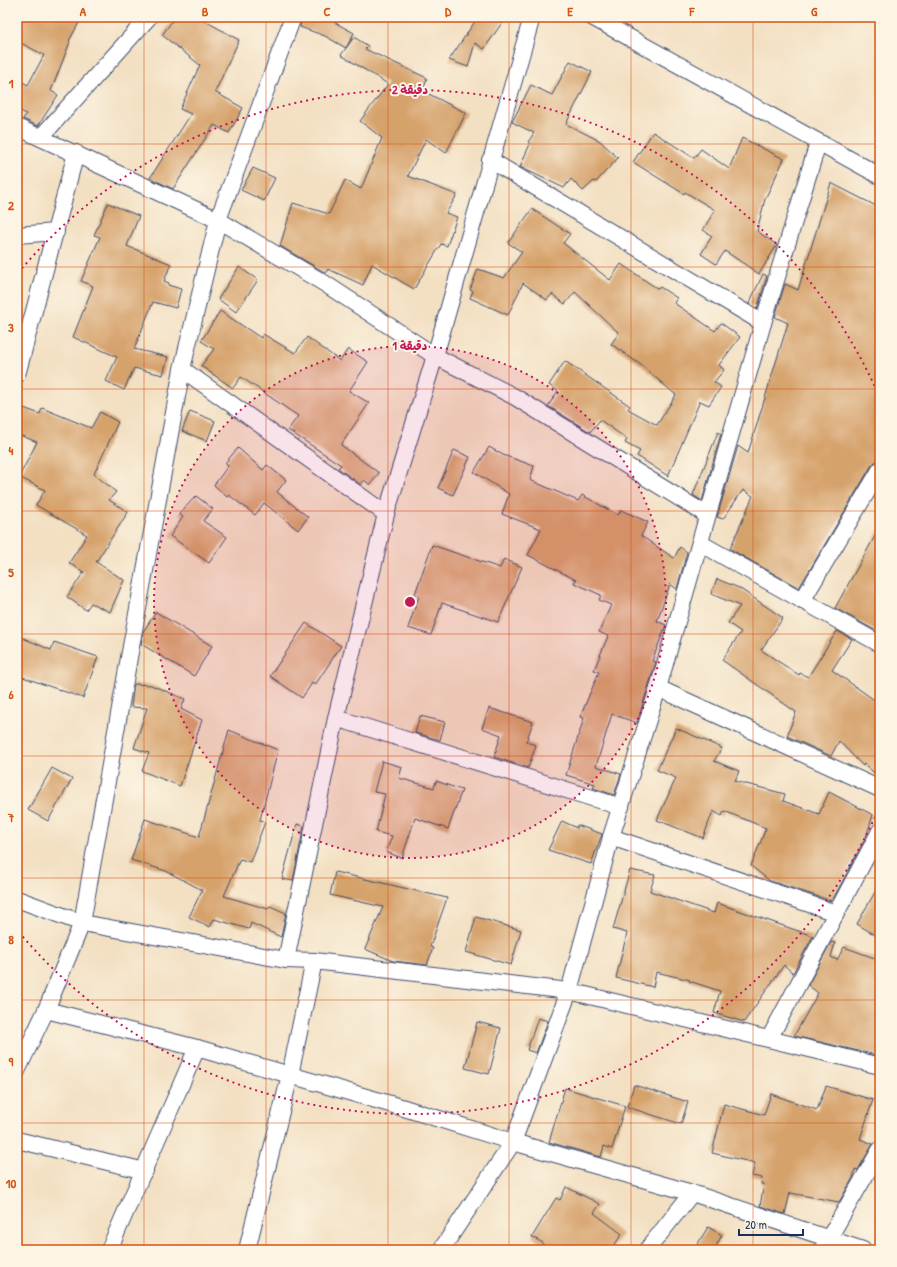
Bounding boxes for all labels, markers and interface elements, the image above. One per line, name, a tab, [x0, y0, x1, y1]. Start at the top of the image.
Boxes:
text: A	[80, 2, 87, 20]
text: B	[202, 2, 209, 20]
text: C	[323, 2, 331, 20]
text: D	[445, 2, 452, 20]
text: E	[567, 2, 573, 20]
text: F	[689, 2, 696, 20]
text: G	[811, 2, 818, 20]
text: 1	[9, 74, 14, 92]
text: 2 دقيقة	[392, 81, 428, 98]
text: 2	[8, 196, 15, 214]
text: 3	[8, 318, 14, 336]
text: 1 دقيقة	[393, 337, 428, 354]
text: 4	[9, 441, 14, 459]
text: 5	[8, 563, 14, 581]
centre of rings	[403, 595, 417, 609]
text: 6	[8, 685, 14, 703]
text: 7	[7, 808, 15, 826]
text: 8	[8, 930, 14, 948]
text: 9	[9, 1052, 14, 1070]
text: 10	[6, 1174, 16, 1192]
scale bar	[739, 1211, 803, 1237]
text: 20 m	[745, 1216, 767, 1233]

